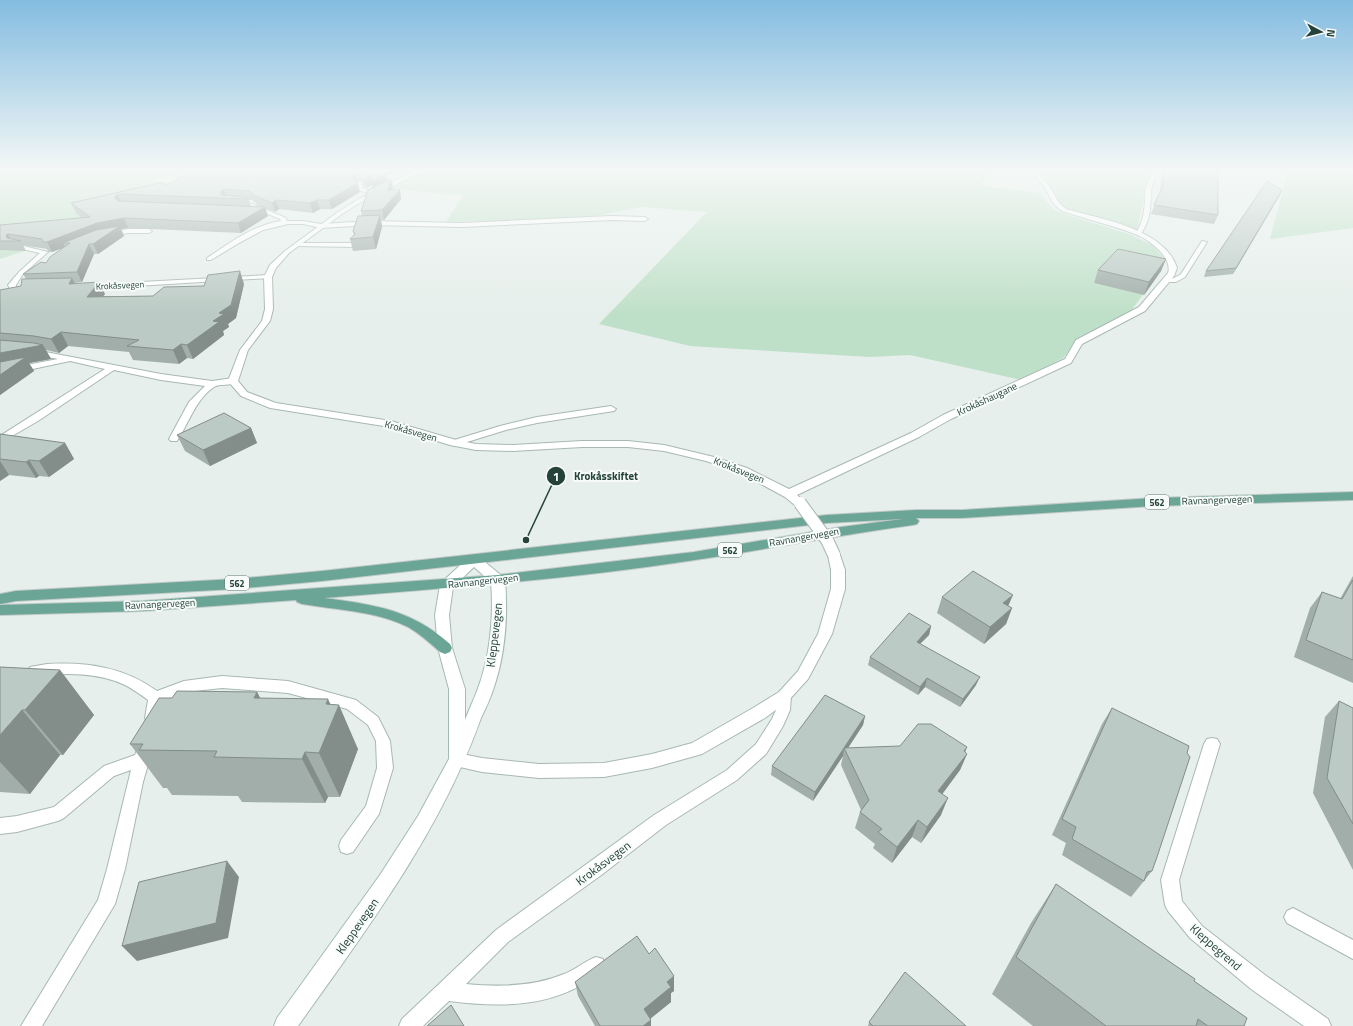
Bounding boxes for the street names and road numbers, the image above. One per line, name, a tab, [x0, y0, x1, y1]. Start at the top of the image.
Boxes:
street label: Krokåsvegen	[95, 277, 145, 293]
street label: Krokåshaugane	[954, 378, 1020, 420]
street label: Krokåsvegen	[383, 416, 439, 446]
street label: Krokåsvegen	[711, 453, 767, 487]
street label: Ravnangervegen	[1181, 491, 1253, 509]
road number: 562	[1145, 495, 1169, 509]
street label: Ravnangervegen	[768, 523, 840, 551]
road number: 562	[718, 543, 742, 557]
street label: Ravnangervegen	[447, 570, 519, 592]
road number: 562	[225, 576, 249, 590]
street label: Ravnangervegen	[124, 595, 196, 613]
street label: Kleppevegen	[481, 602, 507, 668]
street label: Krokåsvegen	[571, 836, 635, 890]
street label: Kleppevegen	[331, 894, 383, 958]
street label: Kleppegrend	[1186, 919, 1246, 975]

